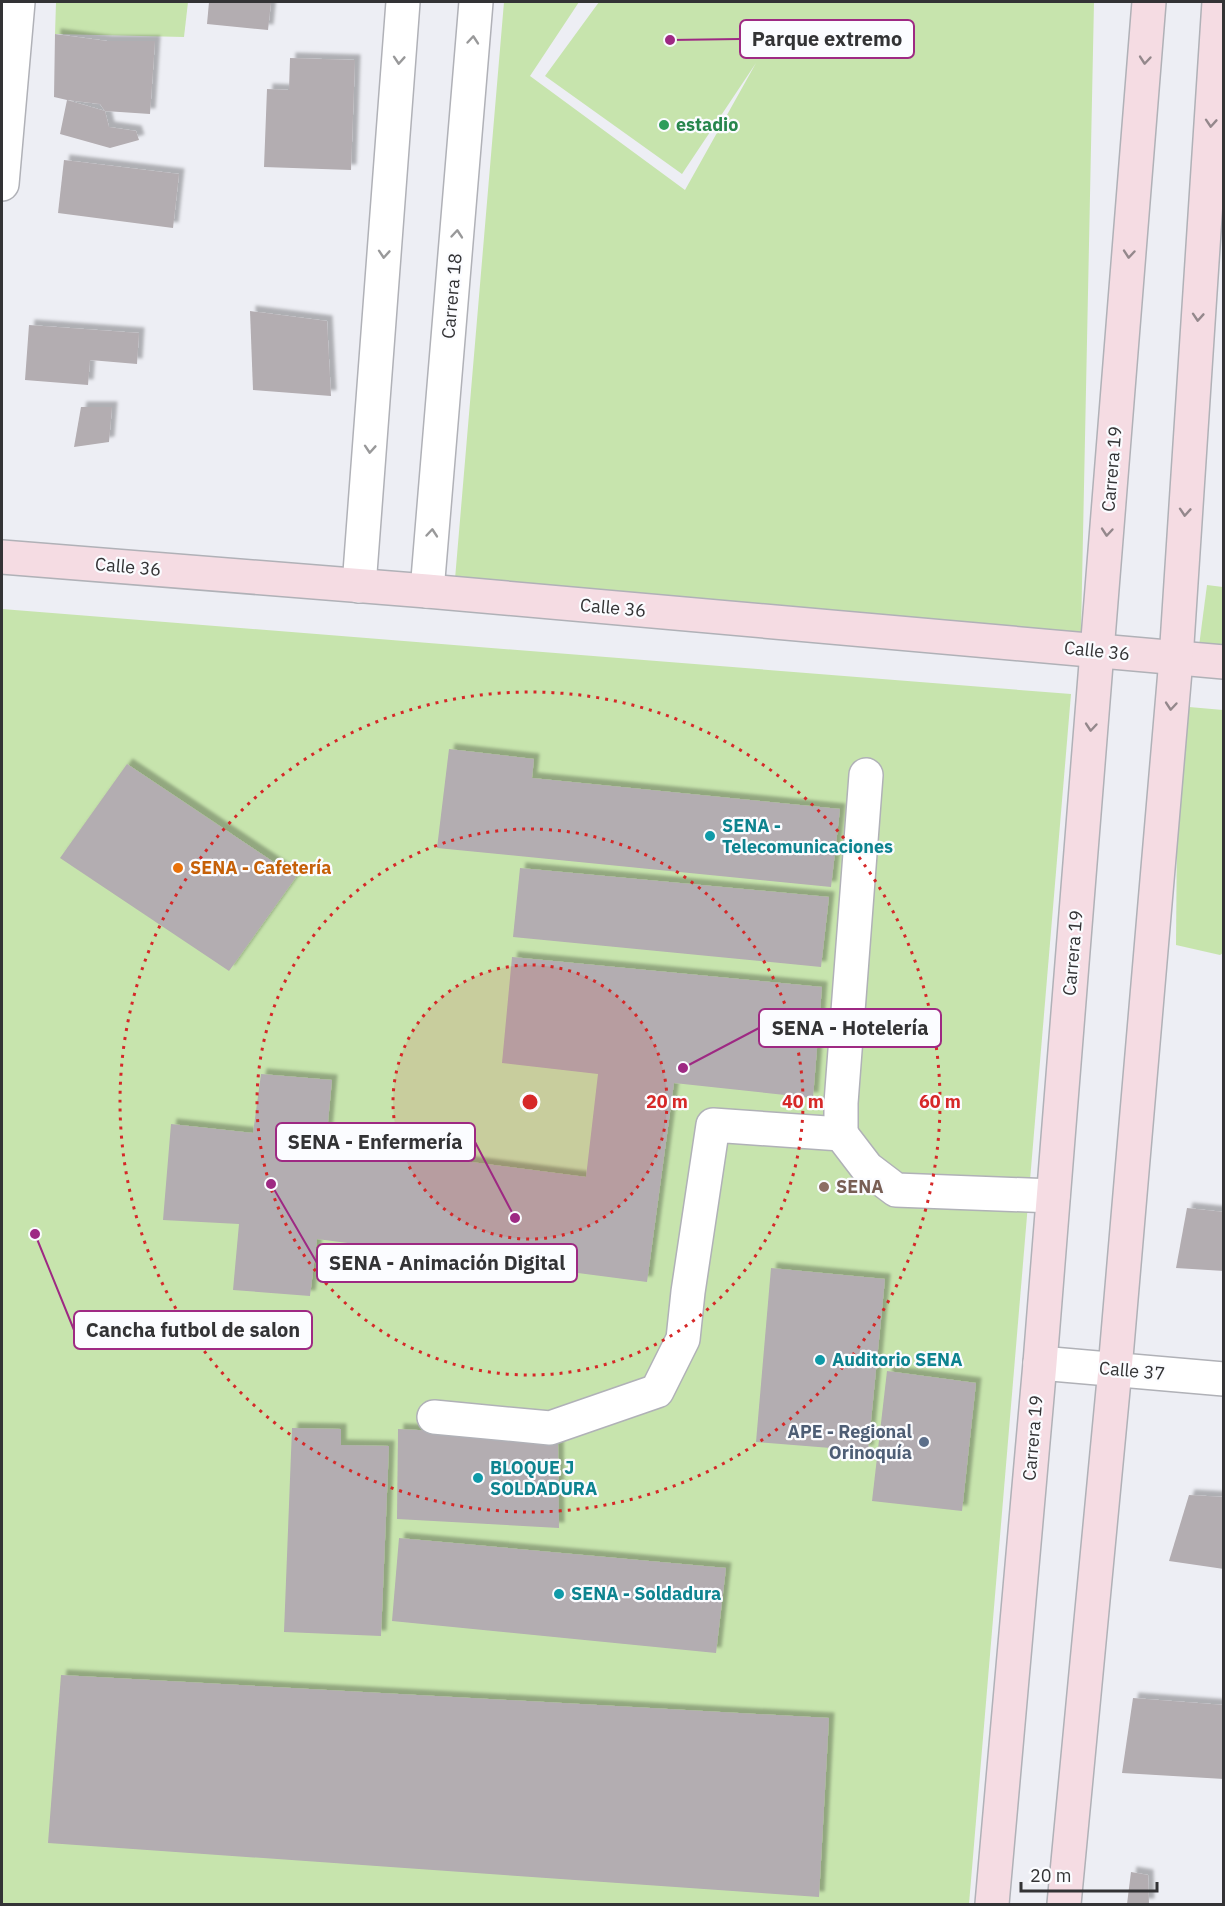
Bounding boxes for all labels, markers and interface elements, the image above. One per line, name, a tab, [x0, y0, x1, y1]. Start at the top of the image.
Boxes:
callout: Parque extremo	[740, 20, 914, 58]
text: Parque extremo	[752, 25, 902, 52]
one-way arrow	[466, 35, 479, 44]
one-way arrow	[393, 55, 406, 64]
one-way arrow	[1139, 55, 1152, 64]
place label: estadio	[676, 113, 738, 136]
marker: estadio	[657, 118, 671, 132]
one-way arrow	[1205, 118, 1218, 127]
one-way arrow	[450, 229, 463, 238]
one-way arrow	[378, 250, 391, 259]
one-way arrow	[1123, 250, 1136, 259]
street label: Carrera 18	[436, 252, 467, 340]
one-way arrow	[1192, 313, 1205, 322]
street label: Carrera 19	[1096, 425, 1127, 513]
one-way arrow	[364, 444, 377, 453]
one-way arrow	[1179, 507, 1192, 516]
one-way arrow	[425, 528, 438, 537]
one-way arrow	[1100, 528, 1113, 537]
street label: Calle 36	[94, 552, 162, 581]
street label: Calle 36	[579, 593, 647, 622]
street label: Calle 36	[1063, 636, 1131, 665]
one-way arrow	[1165, 702, 1178, 711]
one-way arrow	[1085, 722, 1098, 731]
place label: SENA - Telecomunicaciones	[722, 814, 893, 858]
marker: SENA - Telecomunicaciones	[703, 829, 717, 843]
place label: SENA - Cafetería	[190, 856, 331, 879]
marker: SENA - Cafetería	[171, 861, 185, 875]
street label: Carrera 19	[1057, 909, 1088, 997]
callout: SENA - Hotelería	[759, 1009, 941, 1047]
text: SENA - Hotelería	[771, 1014, 929, 1041]
text: 20 m	[646, 1090, 688, 1113]
text: 40 m	[782, 1090, 824, 1113]
text: 60 m	[919, 1090, 961, 1113]
centre of rings	[520, 1092, 540, 1112]
callout: SENA - Enfermería	[276, 1123, 475, 1161]
text: SENA - Enfermería	[287, 1128, 463, 1155]
place label: SENA	[836, 1175, 884, 1198]
marker: SENA	[817, 1180, 831, 1194]
callout: SENA - Animación Digital	[317, 1244, 577, 1282]
text: SENA - Animación Digital	[329, 1249, 565, 1276]
callout: Cancha futbol de salon	[74, 1311, 312, 1349]
text: Cancha futbol de salon	[86, 1316, 300, 1343]
place label: Auditorio SENA	[832, 1348, 962, 1371]
marker: Auditorio SENA	[813, 1353, 827, 1367]
street label: Calle 37	[1098, 1356, 1166, 1385]
street label: Carrera 19	[1017, 1394, 1048, 1482]
place label: APE - Regional Orinoquía	[788, 1420, 913, 1464]
marker: APE - Regional Orinoquía	[917, 1435, 931, 1449]
place label: BLOQUE J SOLDADURA	[490, 1456, 597, 1500]
marker: BLOQUE J SOLDADURA	[471, 1471, 485, 1485]
place label: SENA - Soldadura	[571, 1582, 721, 1605]
marker: SENA - Soldadura	[552, 1587, 566, 1601]
scale bar	[1021, 1855, 1158, 1893]
text: 20 m	[1030, 1864, 1072, 1887]

